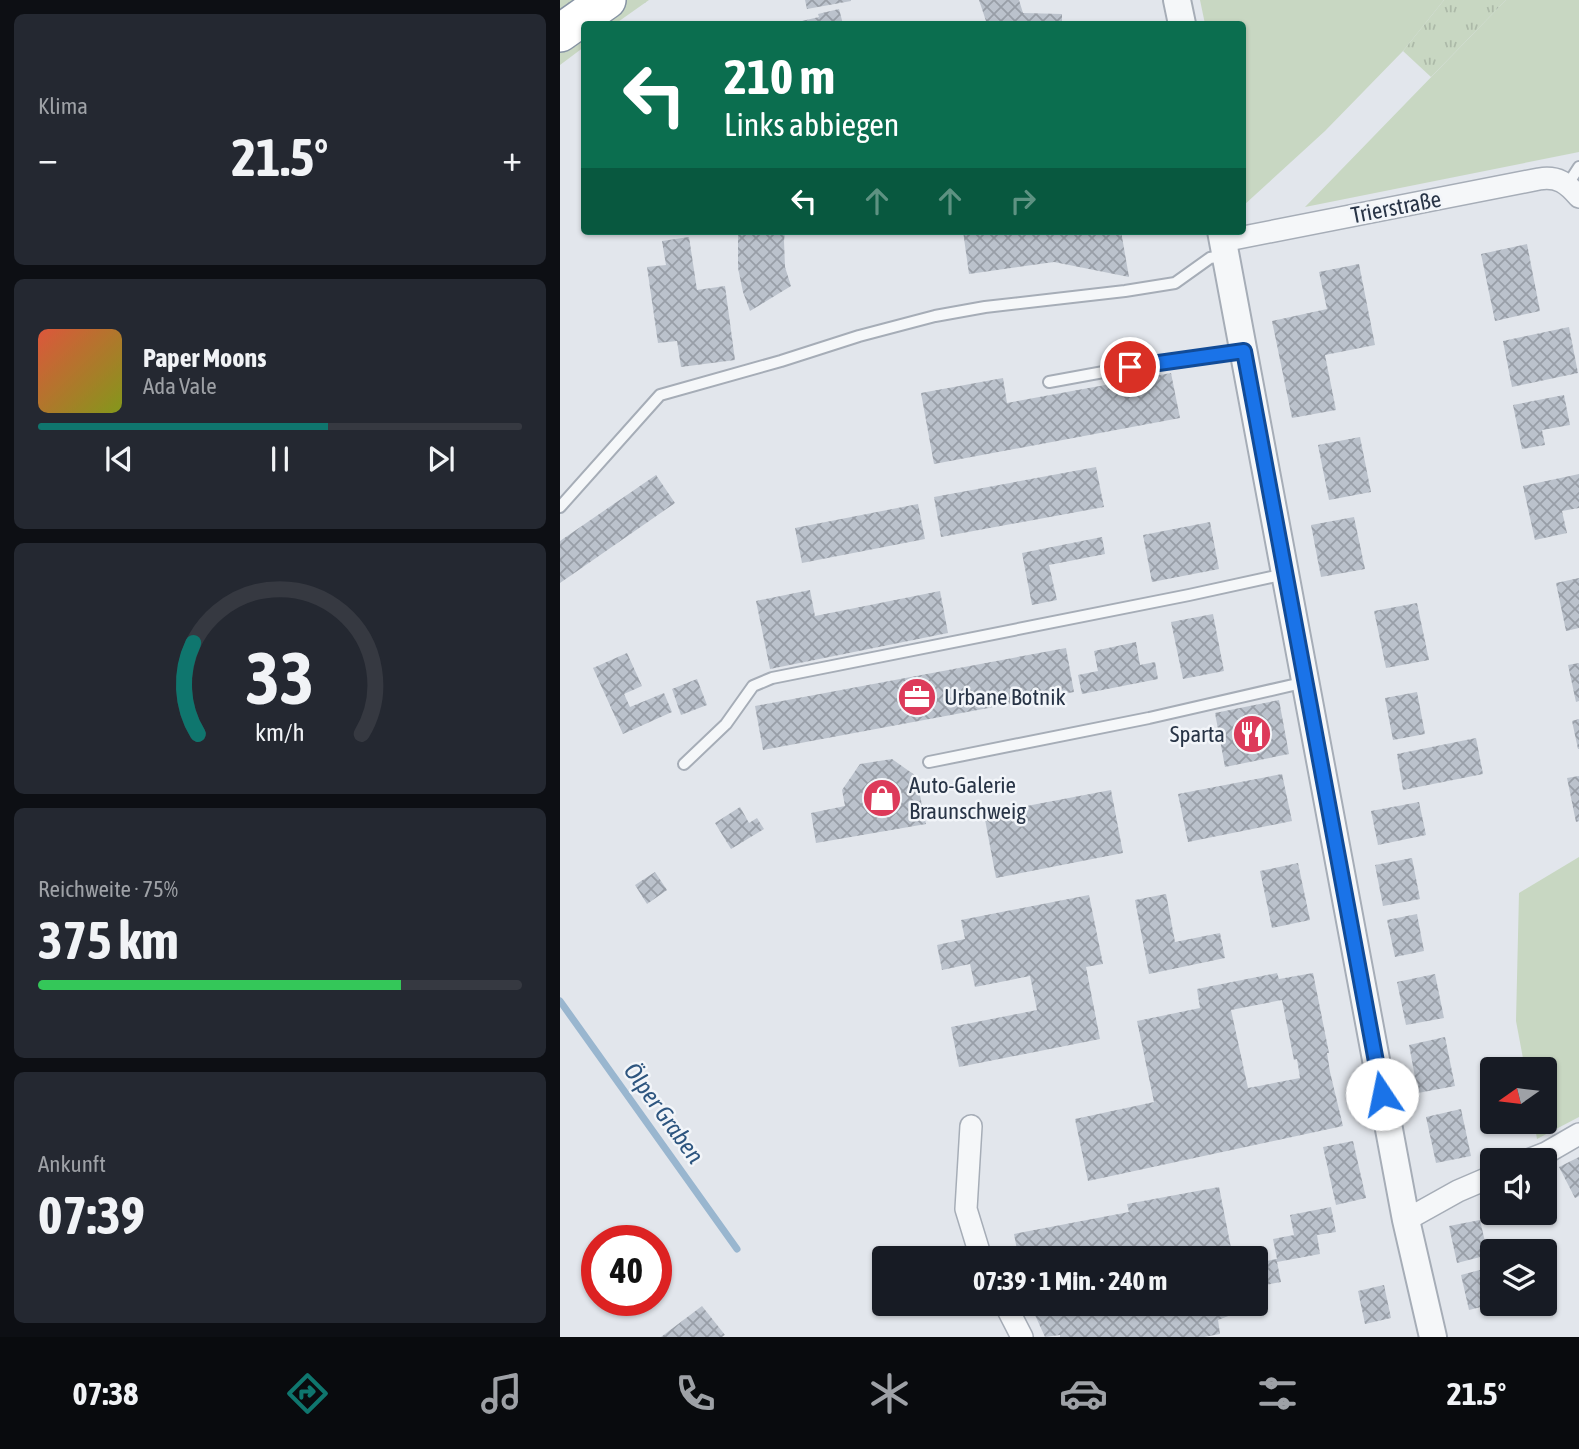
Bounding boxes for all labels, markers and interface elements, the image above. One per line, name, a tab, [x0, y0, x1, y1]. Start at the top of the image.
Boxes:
text: 210 m	[724, 48, 835, 104]
icon: left	[609, 49, 700, 140]
text: Klima	[38, 93, 88, 119]
text: Links abbiegen	[724, 106, 899, 143]
text: 21.5°	[232, 127, 328, 187]
text: −	[38, 136, 58, 179]
text: +	[502, 136, 522, 179]
icon: left	[785, 182, 823, 220]
icon: ahead	[858, 182, 896, 220]
icon: ahead	[931, 182, 969, 220]
icon: right	[1004, 182, 1042, 220]
street label: Trierstraße	[1349, 186, 1443, 228]
pin	[1100, 337, 1160, 397]
text: Paper Moons	[143, 343, 266, 373]
icon: arrive	[1111, 348, 1149, 386]
text: Ada Vale	[143, 373, 217, 399]
icon: previous	[100, 440, 138, 478]
icon: pause	[261, 440, 299, 478]
icon: next	[422, 440, 460, 478]
text: 33	[246, 637, 314, 720]
office icon: Urbane Botnik	[896, 676, 938, 718]
place label: Urbane Botnik	[944, 684, 1066, 710]
restaurant icon: Sparta	[1231, 713, 1273, 755]
text: km/h	[255, 718, 305, 746]
place label: Sparta	[1170, 721, 1225, 747]
place label: Auto-Galerie Braunschweig	[909, 772, 1026, 824]
shop icon: Auto-Galerie Braunschweig	[861, 777, 903, 819]
text: Reichweite · 75%	[38, 876, 178, 902]
text: 375 km	[38, 910, 179, 970]
position arrow	[1345, 1057, 1419, 1131]
north arrow	[1480, 1057, 1558, 1134]
map controls	[1480, 1057, 1557, 1316]
water label: Ölper Graben	[619, 1058, 710, 1169]
button: sound	[1480, 1148, 1557, 1225]
text: Ankunft	[38, 1151, 106, 1177]
text: 07:39	[38, 1185, 145, 1245]
speed limit sign: 40	[581, 1225, 672, 1316]
button: layers	[1480, 1239, 1557, 1316]
text: 07:39 · 1 Min. · 240 m	[973, 1266, 1167, 1296]
icon: directions	[283, 1369, 332, 1418]
icon: music	[477, 1369, 526, 1418]
icon: phone	[671, 1369, 720, 1418]
icon: climate	[865, 1369, 914, 1418]
icon: car	[1059, 1369, 1108, 1418]
icon: filters	[1253, 1369, 1302, 1418]
text: 07:38	[72, 1375, 138, 1412]
text: 21.5°	[1447, 1375, 1506, 1412]

